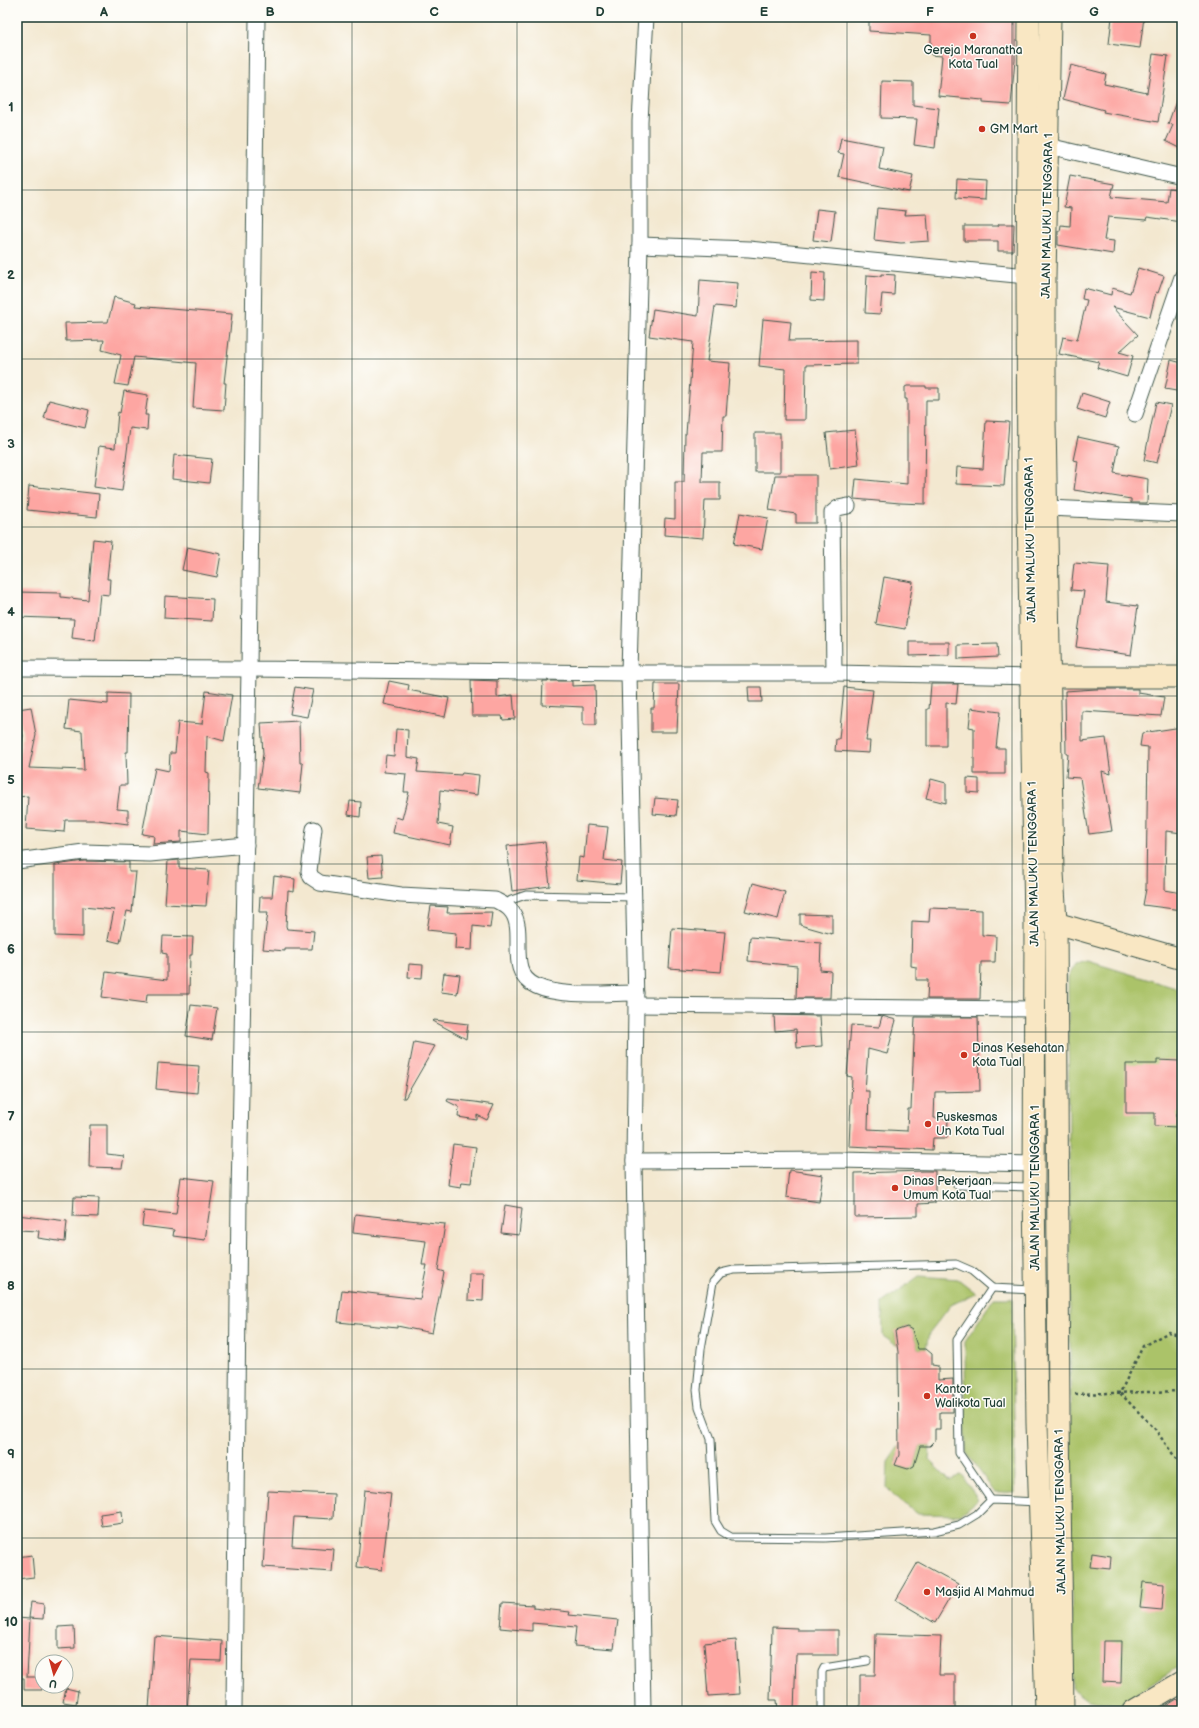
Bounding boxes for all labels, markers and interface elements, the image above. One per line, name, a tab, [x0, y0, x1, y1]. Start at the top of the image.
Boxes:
text: A	[99, 4, 108, 20]
text: B	[265, 4, 275, 20]
text: C	[429, 4, 439, 20]
text: D	[595, 4, 605, 20]
text: E	[760, 4, 769, 20]
text: F	[926, 4, 934, 20]
text: G	[1089, 4, 1099, 20]
marker: Gereja Maranatha Kota Tual	[968, 31, 978, 41]
place label: Gereja Maranatha Kota Tual	[924, 43, 1023, 72]
text: 1	[8, 99, 14, 115]
place label: GM Mart	[990, 122, 1038, 137]
marker: GM Mart	[977, 124, 987, 134]
street label: JALAN MALUKU TENGGARA 1	[1039, 133, 1056, 299]
text: 2	[7, 267, 15, 283]
text: 3	[7, 436, 15, 452]
street label: JALAN MALUKU TENGGARA 1	[1022, 457, 1039, 623]
text: 4	[7, 604, 15, 620]
text: 5	[7, 772, 15, 788]
street label: JALAN MALUKU TENGGARA 1	[1025, 781, 1042, 947]
text: 6	[7, 941, 15, 957]
place label: Dinas Kesehatan Kota Tual	[972, 1041, 1065, 1070]
marker: Dinas Kesehatan Kota Tual	[959, 1050, 969, 1060]
street label: JALAN MALUKU TENGGARA 1	[1028, 1105, 1043, 1271]
text: 7	[7, 1109, 15, 1125]
place label: Puskesmas Un Kota Tual	[936, 1110, 1005, 1139]
marker: Puskesmas Un Kota Tual	[923, 1119, 933, 1129]
place label: Dinas Pekerjaan Umum Kota Tual	[903, 1174, 992, 1203]
marker: Dinas Pekerjaan Umum Kota Tual	[890, 1183, 900, 1193]
text: 8	[7, 1278, 15, 1294]
place label: Kantor Walikota Tual	[935, 1382, 1005, 1411]
marker: Kantor Walikota Tual	[922, 1391, 932, 1401]
street label: JALAN MALUKU TENGGARA 1	[1052, 1429, 1069, 1595]
text: 9	[7, 1446, 15, 1462]
place label: Masjid Al Mahmud	[935, 1585, 1034, 1600]
marker: Masjid Al Mahmud	[922, 1587, 932, 1597]
text: 10	[4, 1614, 18, 1630]
north arrow	[34, 1654, 74, 1694]
text: U	[48, 1677, 58, 1690]

